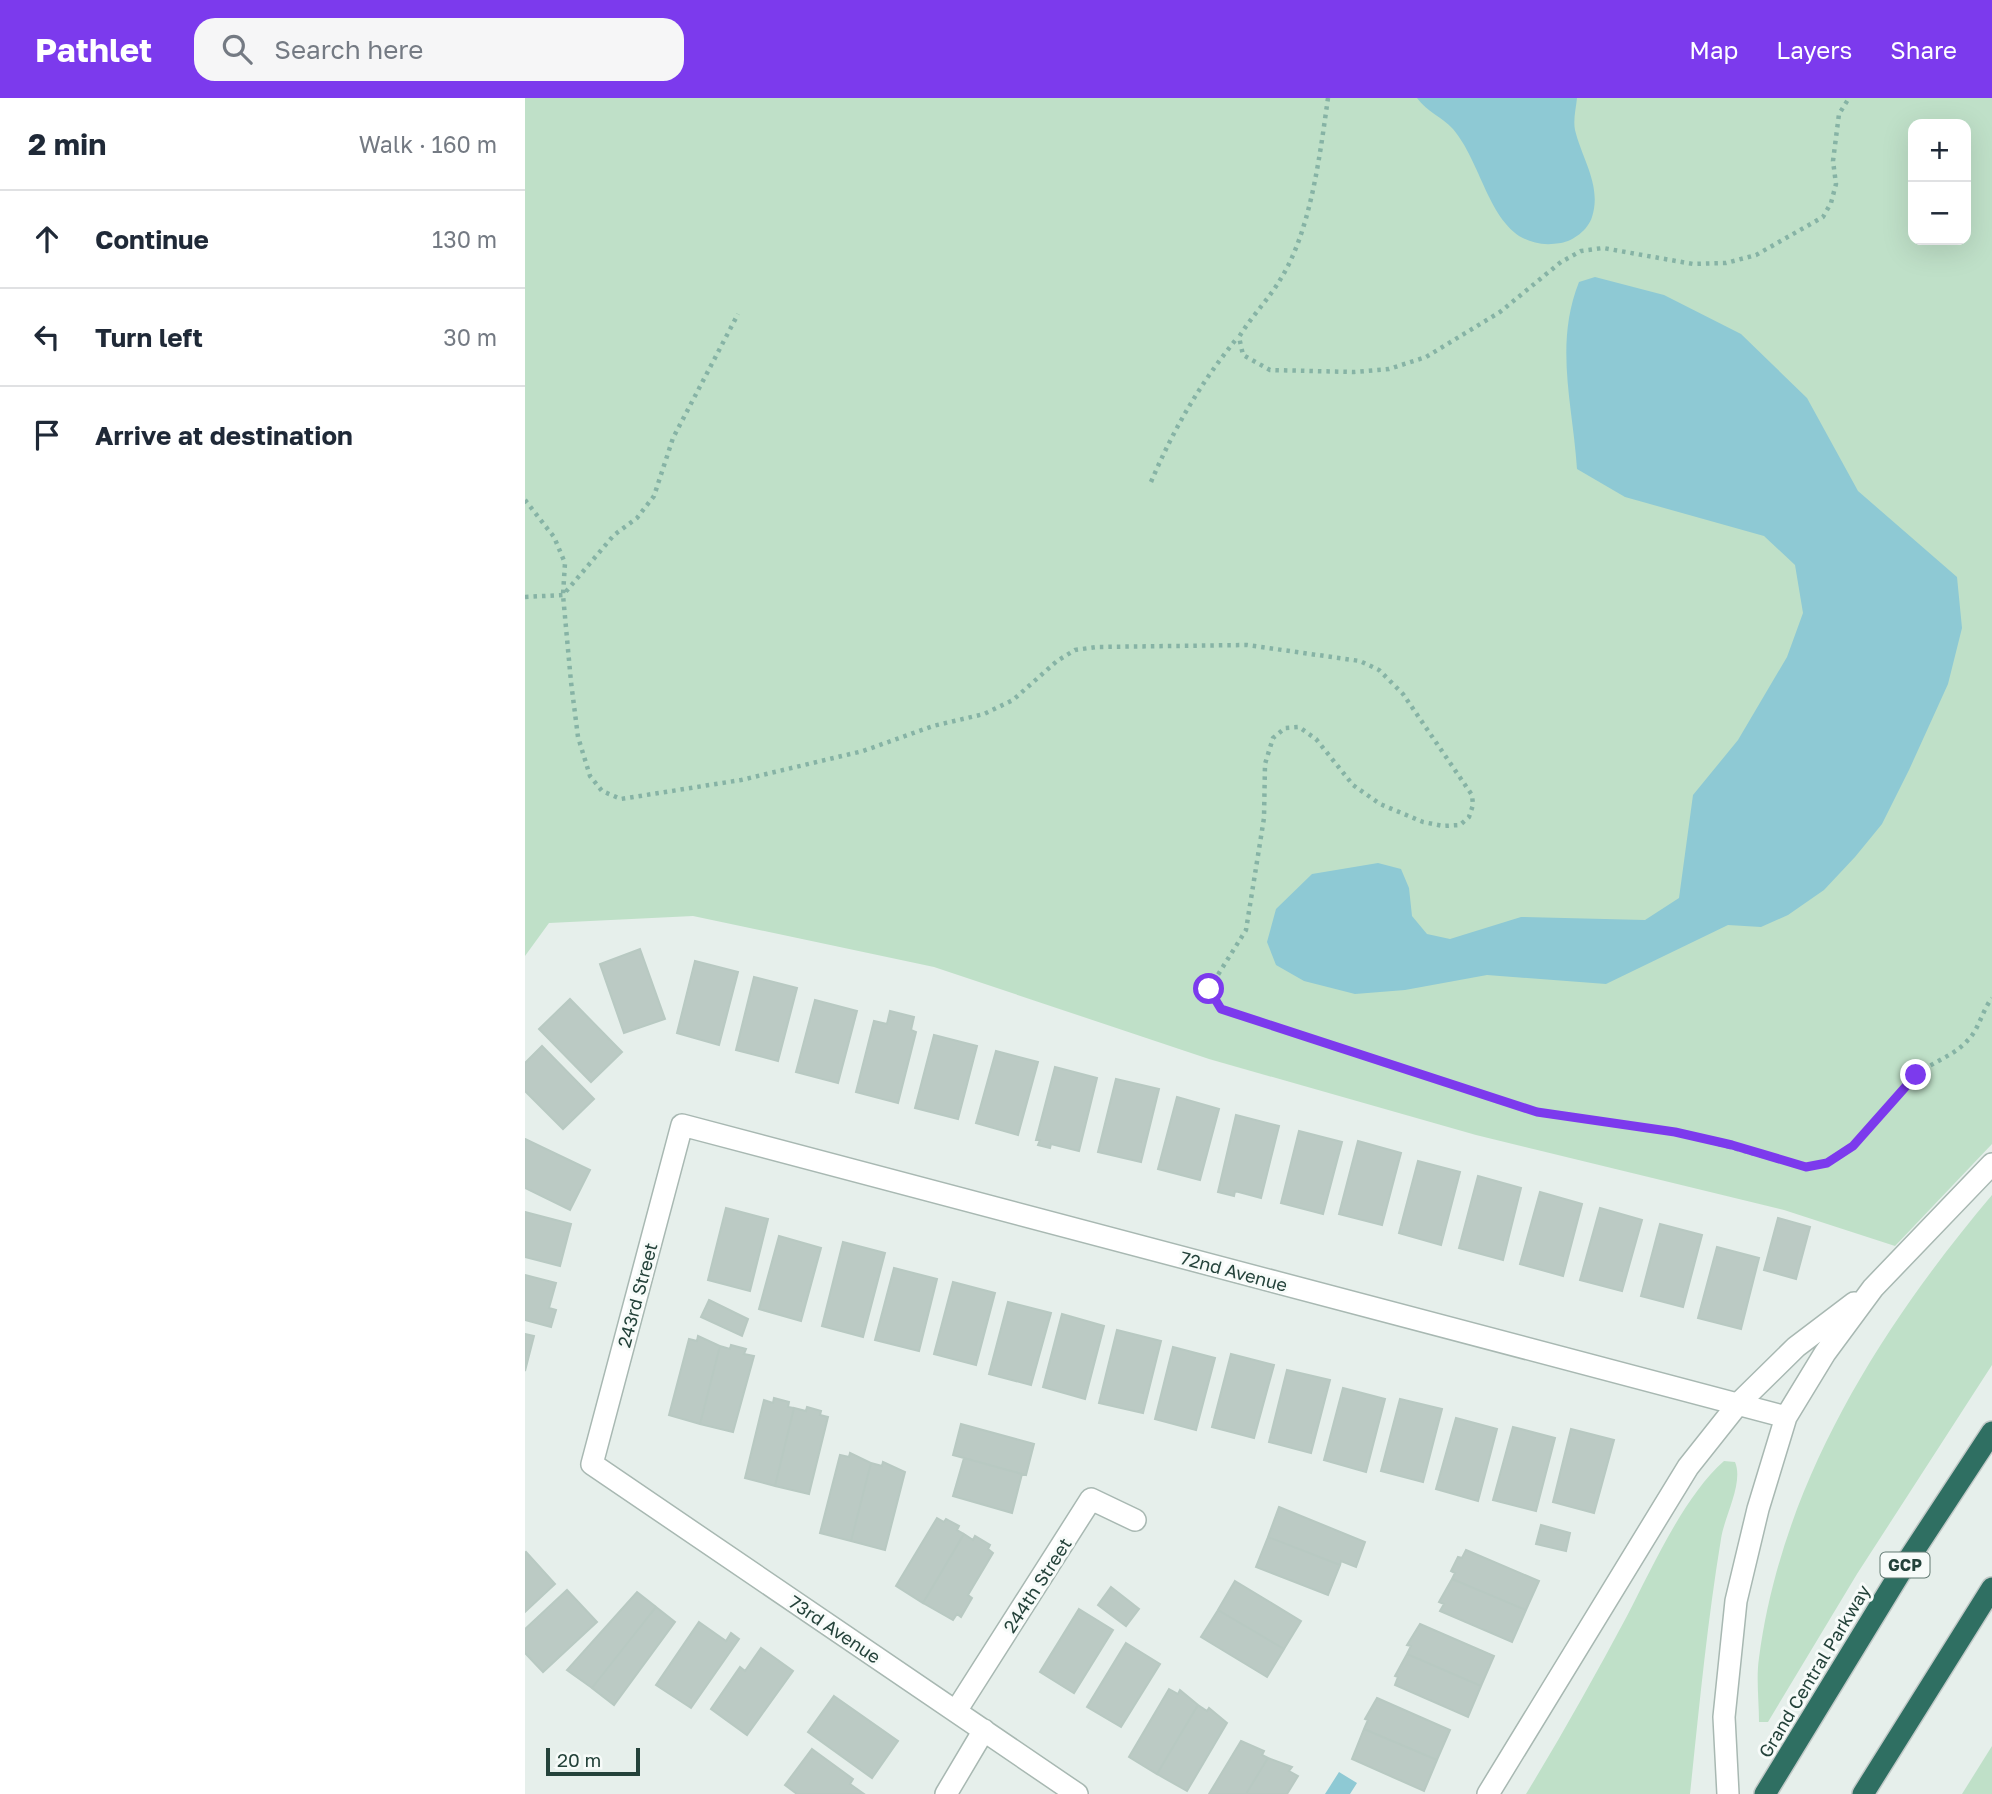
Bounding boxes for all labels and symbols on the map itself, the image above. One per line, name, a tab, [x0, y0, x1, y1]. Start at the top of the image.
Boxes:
route start	[1193, 973, 1224, 1004]
route end	[1900, 1059, 1931, 1090]
street label: 243rd Street	[612, 1240, 662, 1350]
street label: 72nd Avenue	[1178, 1246, 1290, 1296]
street label: 244th Street	[998, 1534, 1076, 1636]
road number: GCP	[1881, 1553, 1929, 1578]
street label: Grand Central Parkway	[1754, 1581, 1874, 1761]
street label: 73rd Avenue	[785, 1590, 885, 1668]
scale bar	[546, 1745, 641, 1777]

